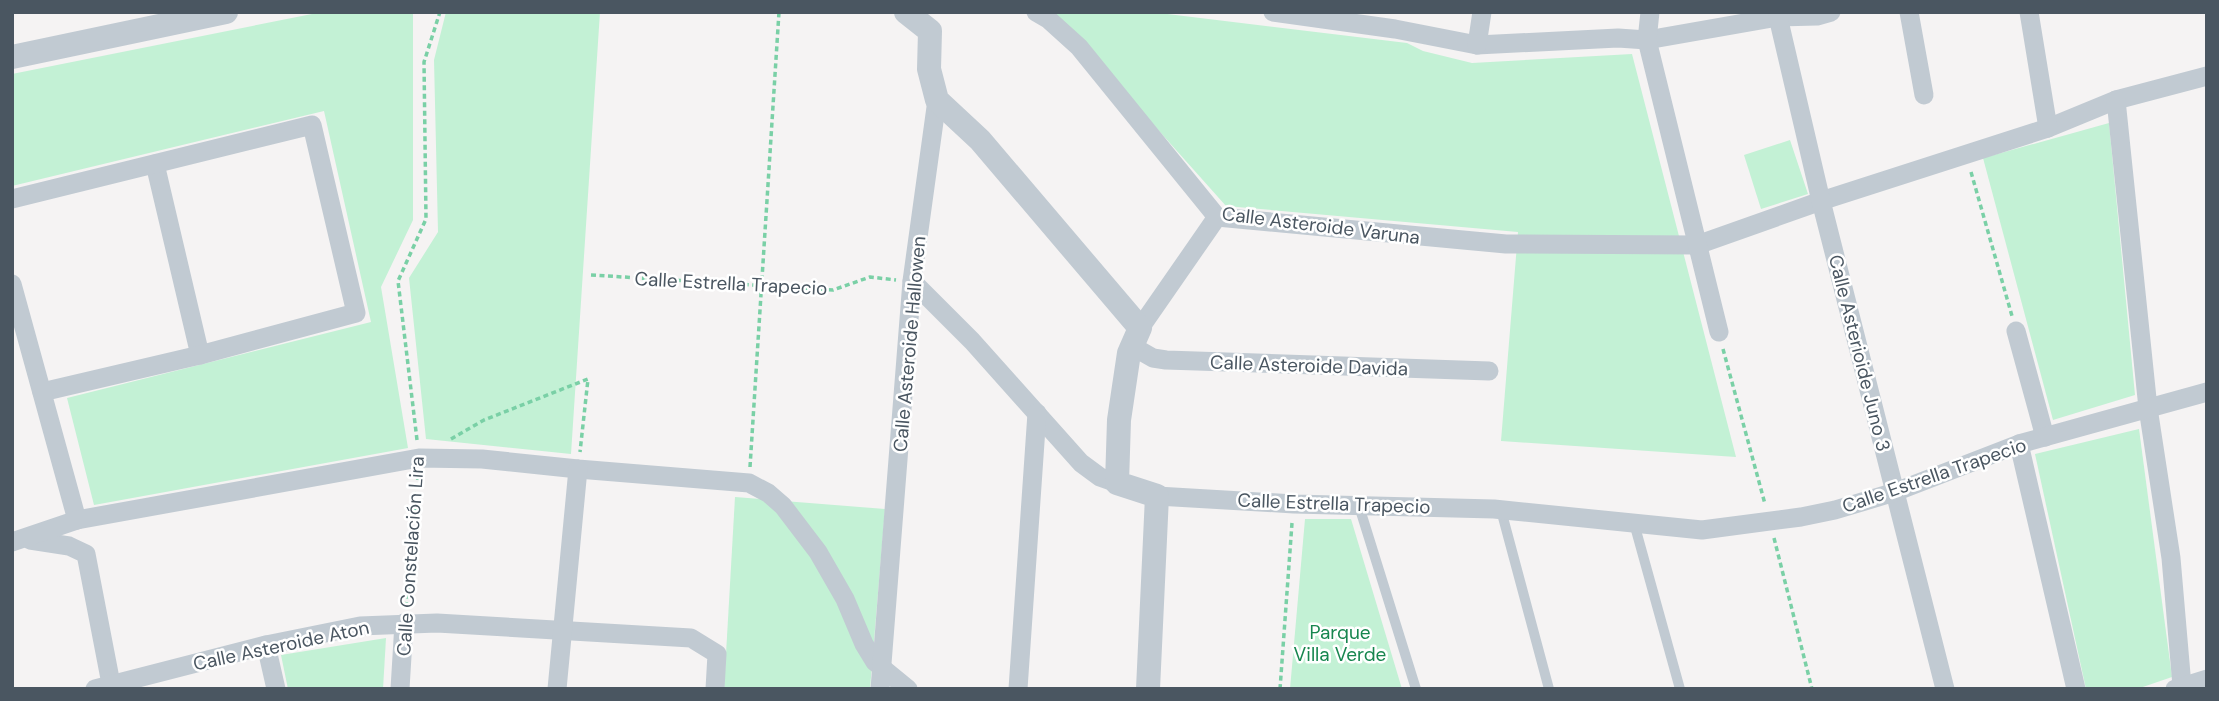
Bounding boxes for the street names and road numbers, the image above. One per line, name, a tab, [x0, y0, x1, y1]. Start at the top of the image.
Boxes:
street label: Calle Asteroide Varuna	[1220, 201, 1421, 250]
street label: Calle Asteroide Hallowen	[888, 235, 931, 453]
street label: Calle Asterioide Juno 3	[1823, 252, 1896, 454]
street label: Calle Estrella Trapecio	[634, 266, 828, 301]
street label: Calle Asteroide Davida	[1210, 350, 1408, 381]
street label: Calle Estrella Trapecio	[1839, 432, 2030, 519]
street label: Calle Constelación Lira	[391, 455, 430, 657]
street label: Calle Estrella Trapecio	[1237, 488, 1431, 519]
street label: Calle Asteroide Aton	[191, 615, 371, 676]

